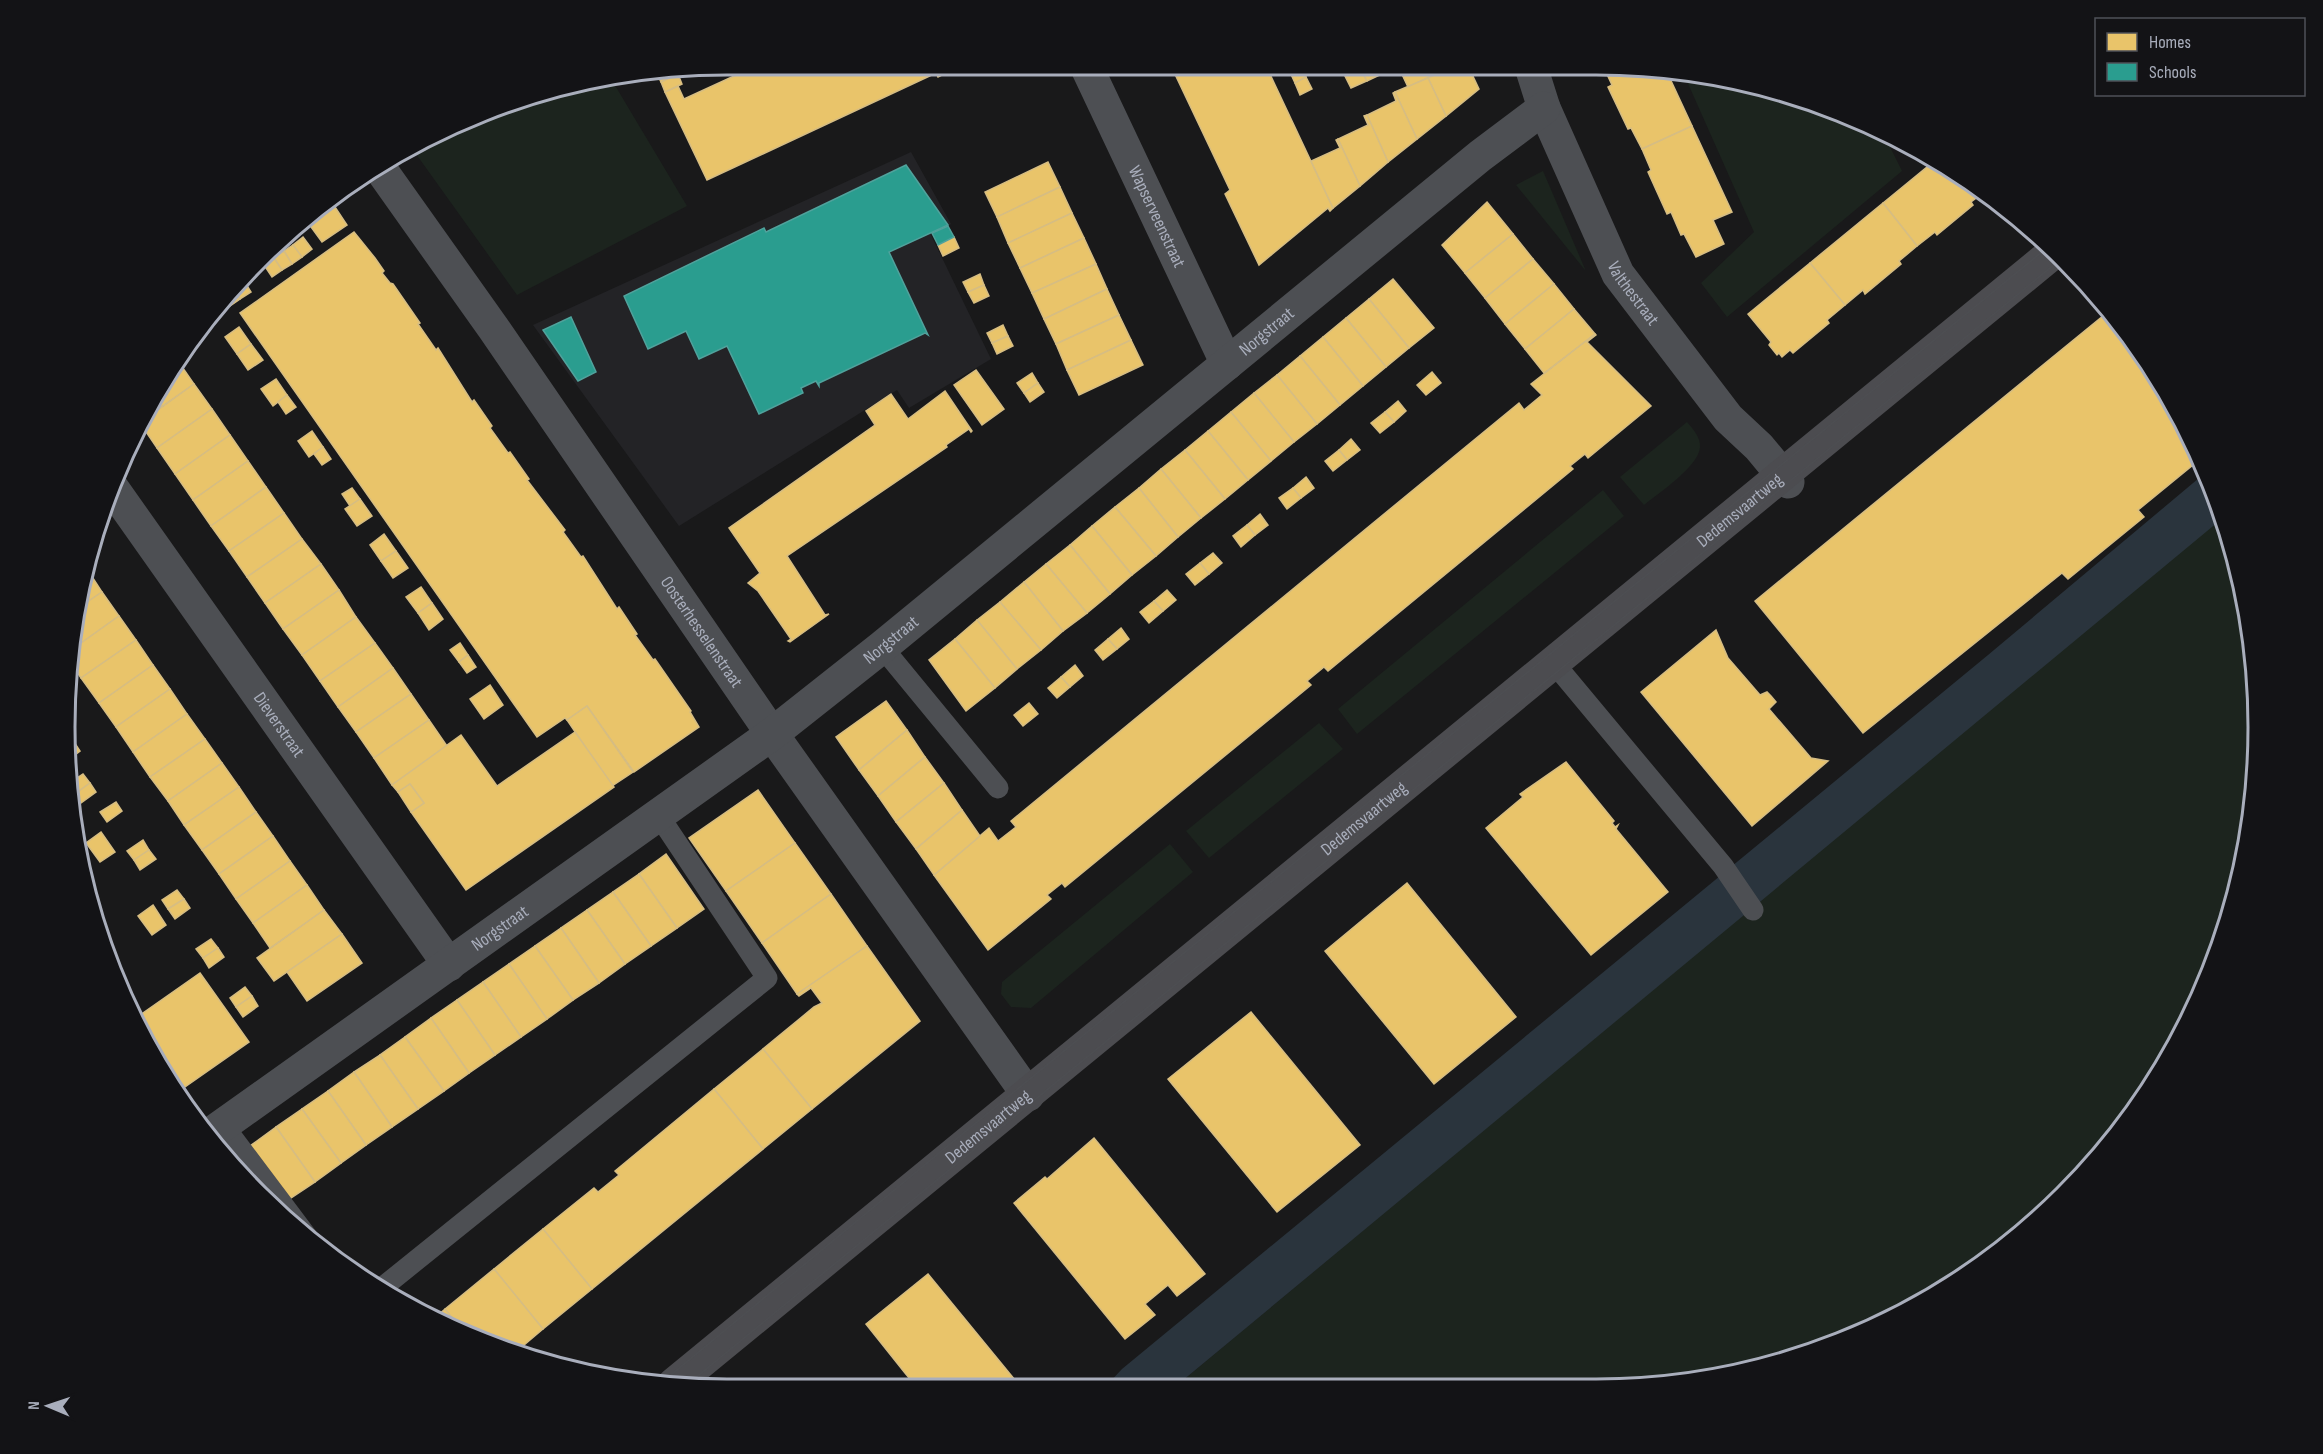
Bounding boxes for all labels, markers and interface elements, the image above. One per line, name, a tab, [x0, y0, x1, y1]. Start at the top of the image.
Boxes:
legend	[2095, 18, 2305, 96]
text: Homes	[2149, 32, 2191, 53]
text: Schools	[2149, 62, 2196, 83]
street label: Wapserveenstraat	[1124, 162, 1190, 271]
street label: Valthestraat	[1603, 258, 1664, 330]
street label: Norgstraat	[1235, 302, 1299, 360]
street label: Dedemsvaartweg	[1692, 469, 1787, 551]
street label: Oosterhesselenstraat	[656, 572, 748, 692]
street label: Norgstraat	[859, 611, 923, 668]
street label: Dieverstraat	[249, 688, 310, 762]
street label: Dedemsvaartweg	[1316, 777, 1411, 860]
street label: Norgstraat	[467, 900, 533, 955]
street label: Dedemsvaartweg	[941, 1085, 1035, 1168]
north arrow	[18, 1376, 78, 1436]
text: N	[25, 1401, 44, 1410]

